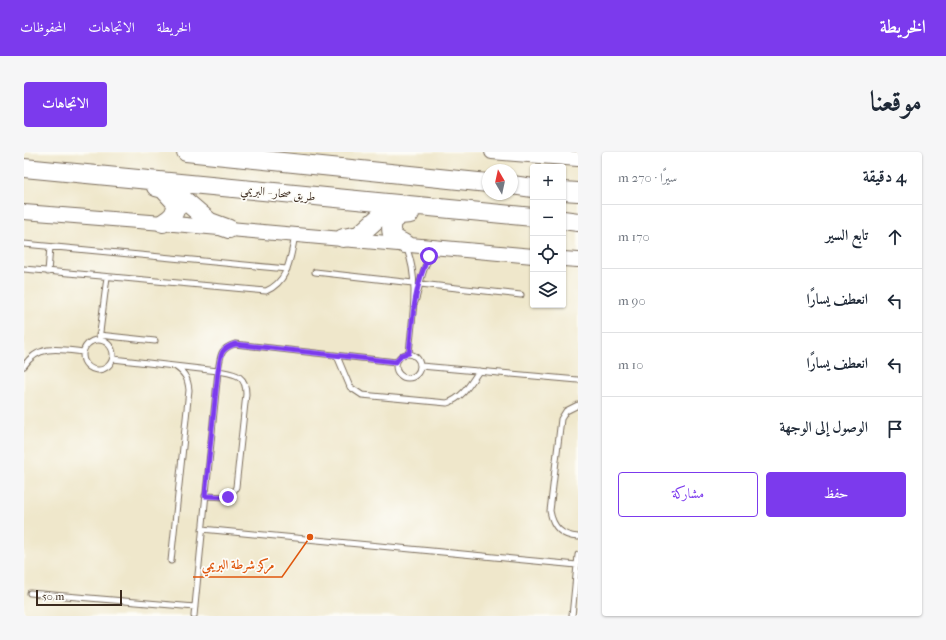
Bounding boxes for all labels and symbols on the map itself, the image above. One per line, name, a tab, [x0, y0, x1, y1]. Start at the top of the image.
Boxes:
north arrow	[482, 164, 518, 200]
street label: طريق صحار - البريمي	[239, 182, 316, 209]
route start	[420, 247, 438, 265]
route end	[219, 488, 237, 506]
callout: مركز شرطة البريمي	[193, 552, 282, 577]
text: مركز شرطة البريمي	[202, 557, 275, 577]
scale bar	[36, 588, 122, 607]

